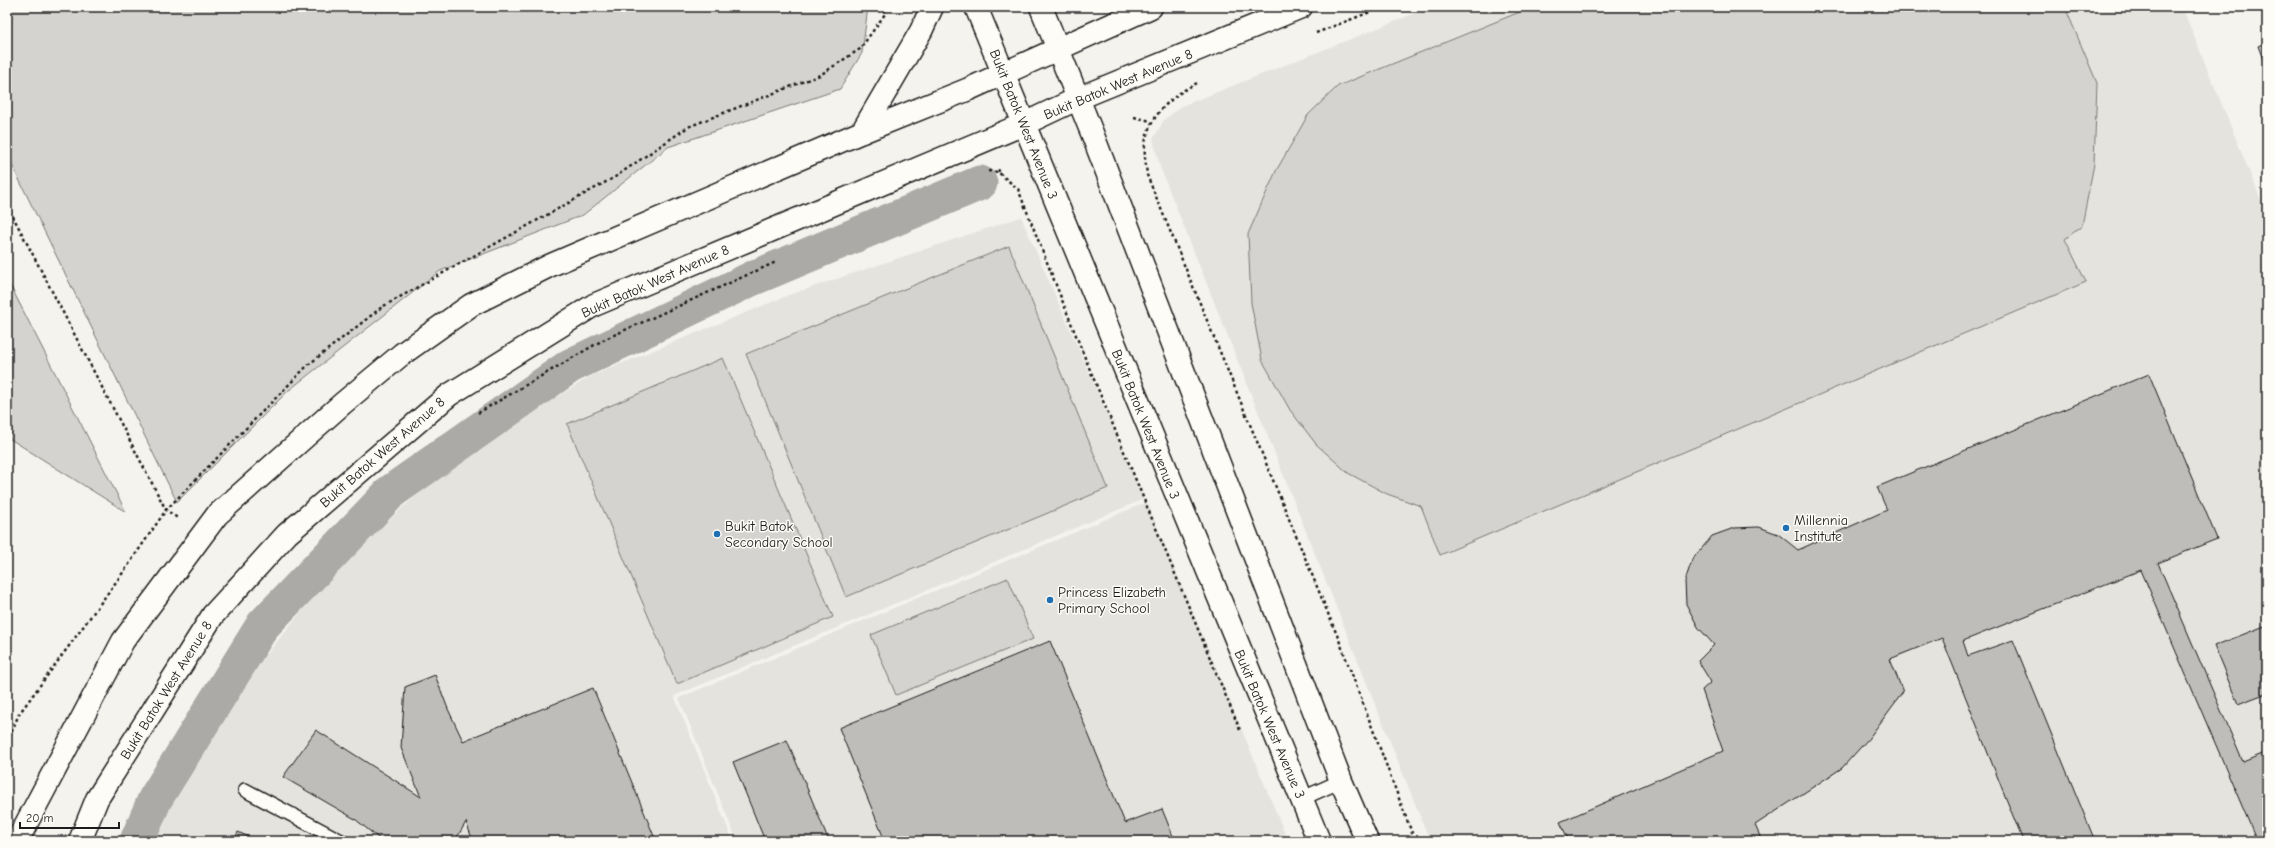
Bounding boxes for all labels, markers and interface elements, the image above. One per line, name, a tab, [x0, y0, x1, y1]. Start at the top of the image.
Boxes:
street label: Bukit Batok West Avenue 8	[1041, 45, 1195, 124]
street label: Bukit Batok West Avenue 3	[986, 47, 1061, 202]
street label: Bukit Batok West Avenue 8	[579, 241, 732, 322]
street label: Bukit Batok West Avenue 3	[1108, 347, 1183, 502]
street label: Bukit Batok West Avenue 8	[316, 393, 448, 511]
place label: Millennia Institute	[1794, 512, 1848, 545]
place label: Bukit Batok Secondary School	[725, 518, 833, 551]
marker: Millennia Institute	[1781, 523, 1791, 533]
marker: Bukit Batok Secondary School	[712, 529, 722, 539]
place label: Princess Elizabeth Primary School	[1058, 584, 1166, 617]
marker: Princess Elizabeth Primary School	[1045, 595, 1055, 605]
street label: Bukit Batok West Avenue 8	[117, 618, 216, 763]
street label: Bukit Batok West Avenue 3	[1230, 647, 1309, 801]
scale bar	[20, 804, 119, 830]
text: 20 m	[26, 811, 54, 825]

